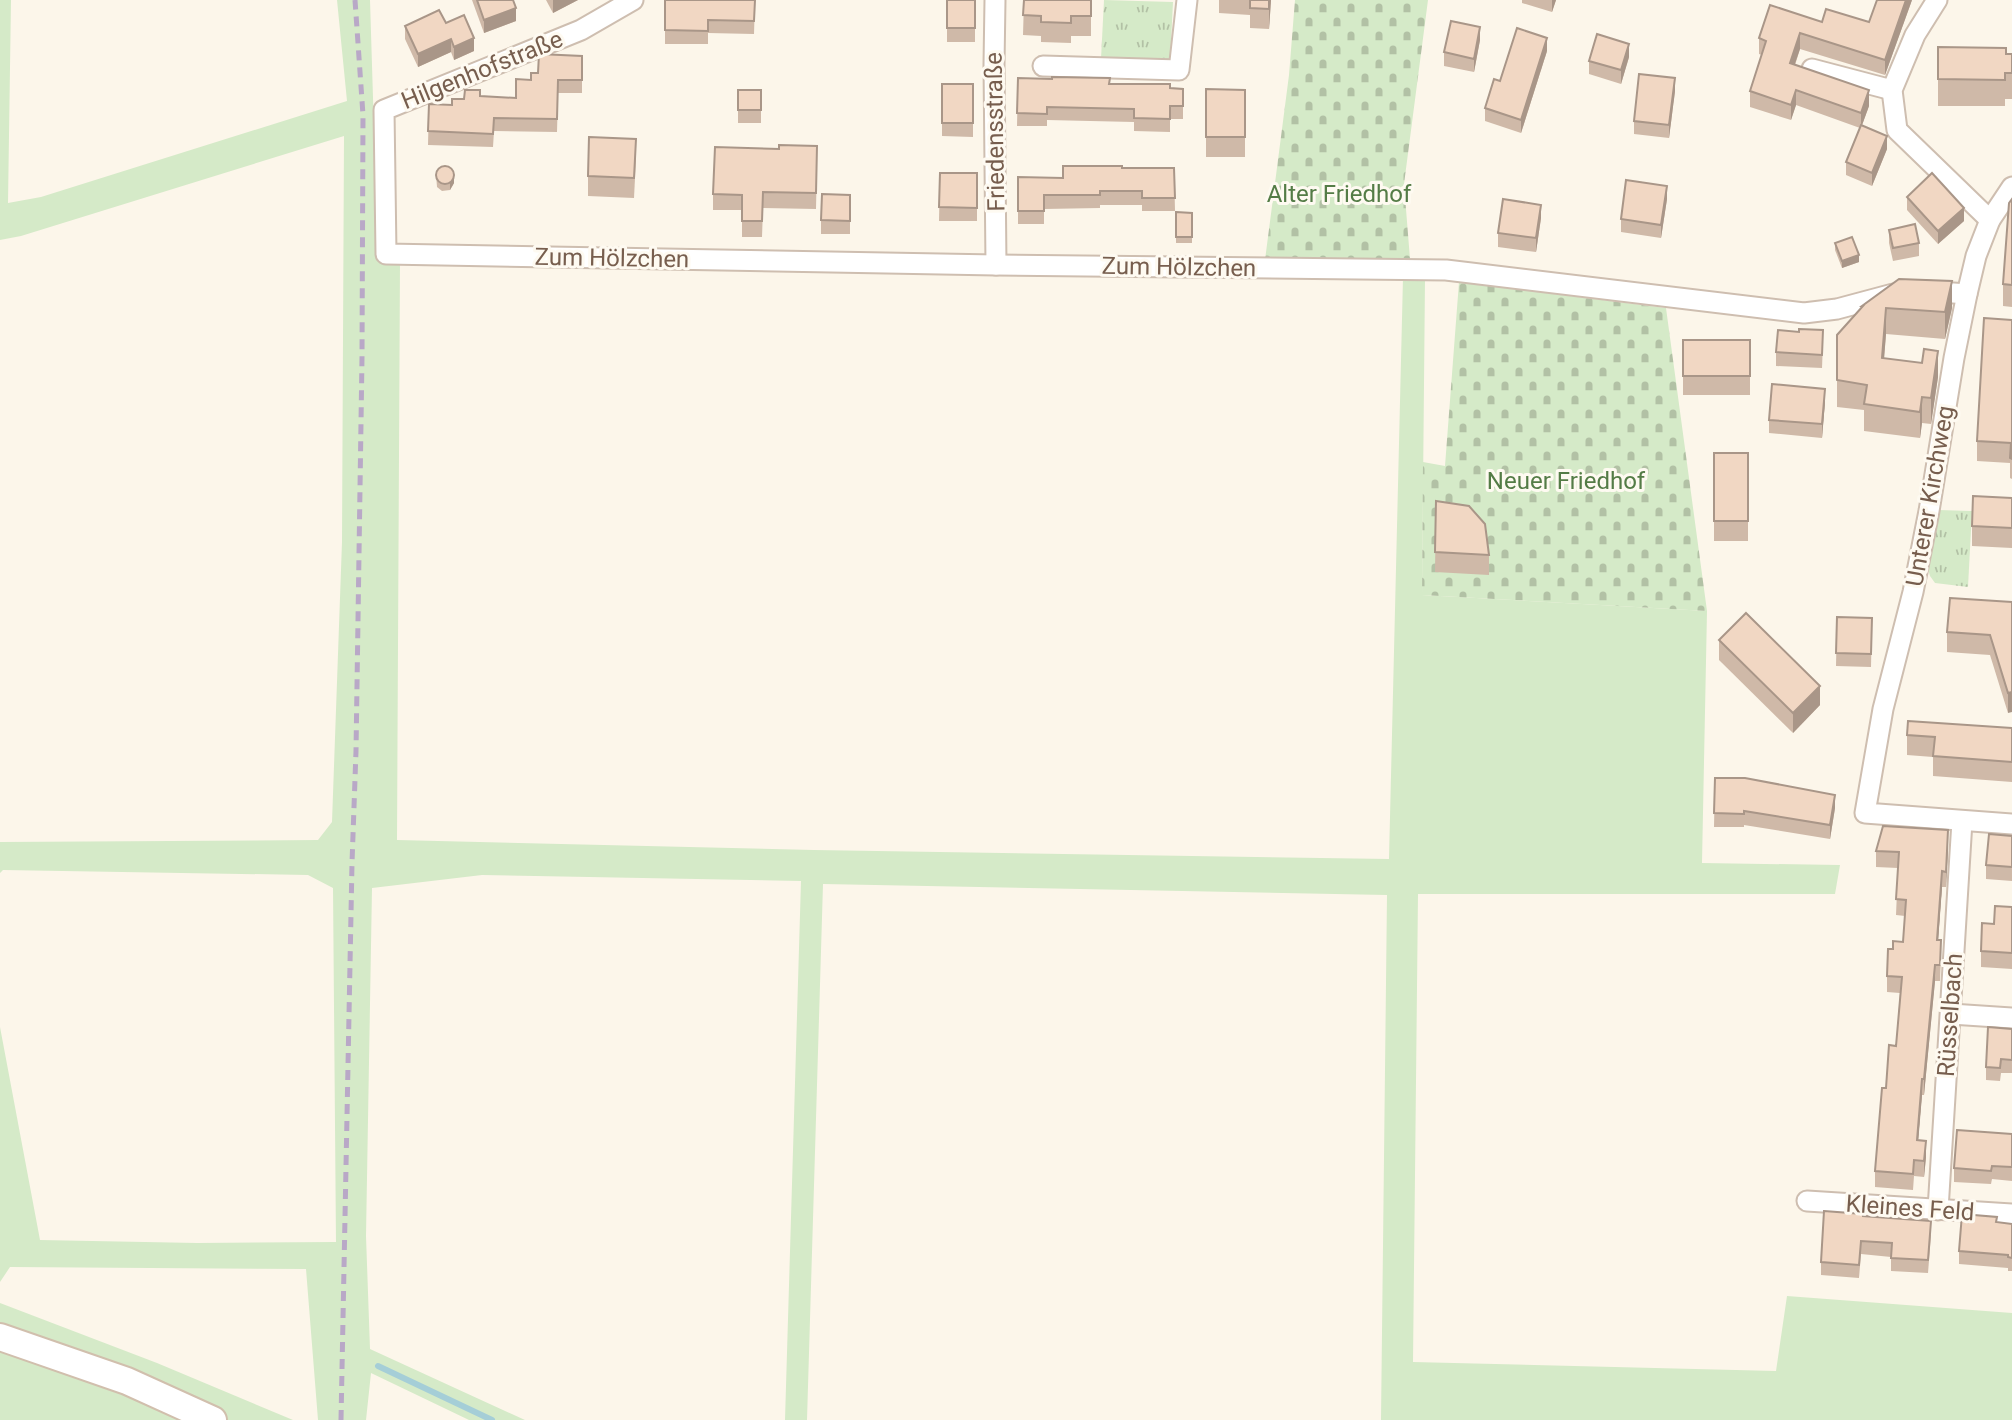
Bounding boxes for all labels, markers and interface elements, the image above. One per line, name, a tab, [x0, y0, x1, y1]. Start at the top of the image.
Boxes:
street label: Hilgenhofstraße	[397, 25, 567, 115]
street label: Friedensstraße	[980, 52, 1010, 212]
park label: Alter Friedhof	[1267, 180, 1412, 208]
street label: Zum Hölzchen	[535, 243, 689, 273]
street label: Zum Hölzchen	[1102, 252, 1256, 282]
street label: Unterer Kirchweg	[1900, 403, 1960, 589]
park label: Neuer Friedhof	[1487, 467, 1646, 495]
street label: Rüsselbach	[1932, 952, 1968, 1078]
street label: Kleines Feld	[1845, 1190, 1975, 1226]

